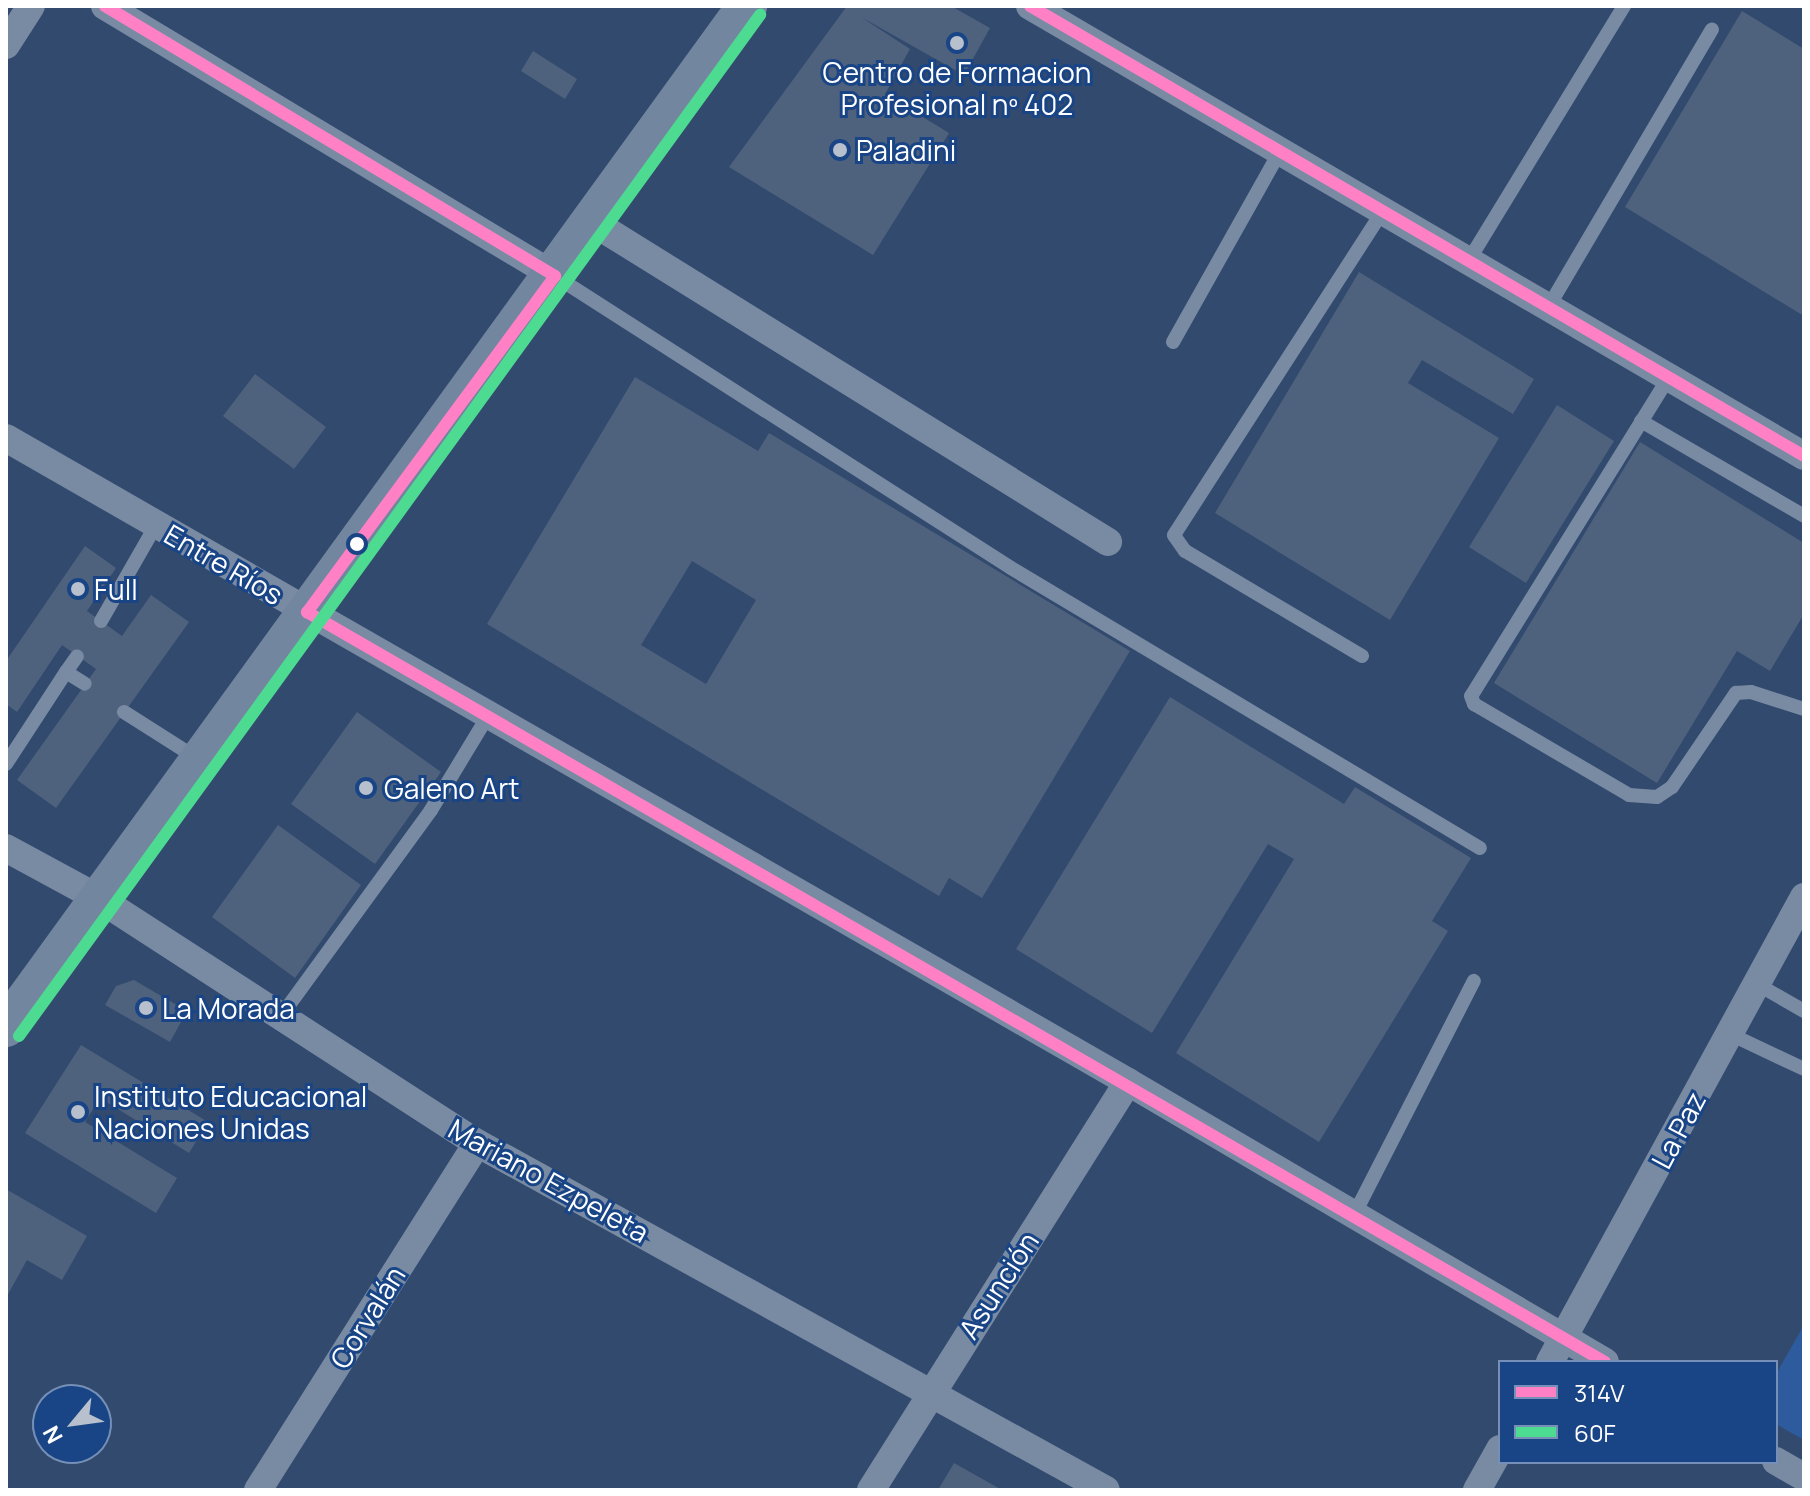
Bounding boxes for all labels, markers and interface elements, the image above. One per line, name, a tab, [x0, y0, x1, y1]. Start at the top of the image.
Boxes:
marker: Centro de Formacion Profesional nº 402	[948, 34, 966, 52]
place label: Centro de Formacion Profesional nº 402	[823, 55, 1091, 121]
place label: Paladini	[856, 133, 956, 167]
marker: Paladini	[831, 141, 849, 159]
street label: Entre Ríos	[159, 517, 289, 611]
unlabelled marker	[349, 536, 365, 552]
place label: Full	[94, 572, 138, 606]
marker: Full	[69, 580, 87, 598]
place label: Galeno Art	[384, 771, 520, 805]
marker: Galeno Art	[355, 777, 377, 799]
place label: La Morada	[162, 991, 295, 1025]
marker: La Morada	[137, 999, 155, 1017]
place label: Instituto Educacional Naciones Unidas	[94, 1079, 367, 1145]
street label: La Paz	[1644, 1086, 1712, 1174]
marker: Instituto Educacional Naciones Unidas	[69, 1103, 87, 1121]
street label: Mariano Ezpeleta	[443, 1111, 655, 1249]
street label: Asunción	[951, 1225, 1045, 1345]
street label: Corvalán	[322, 1260, 412, 1374]
legend	[1498, 1360, 1778, 1464]
text: 314V	[1574, 1376, 1625, 1409]
north arrow	[32, 1384, 112, 1464]
text: 60F	[1574, 1416, 1616, 1449]
text: N	[36, 1420, 70, 1449]

